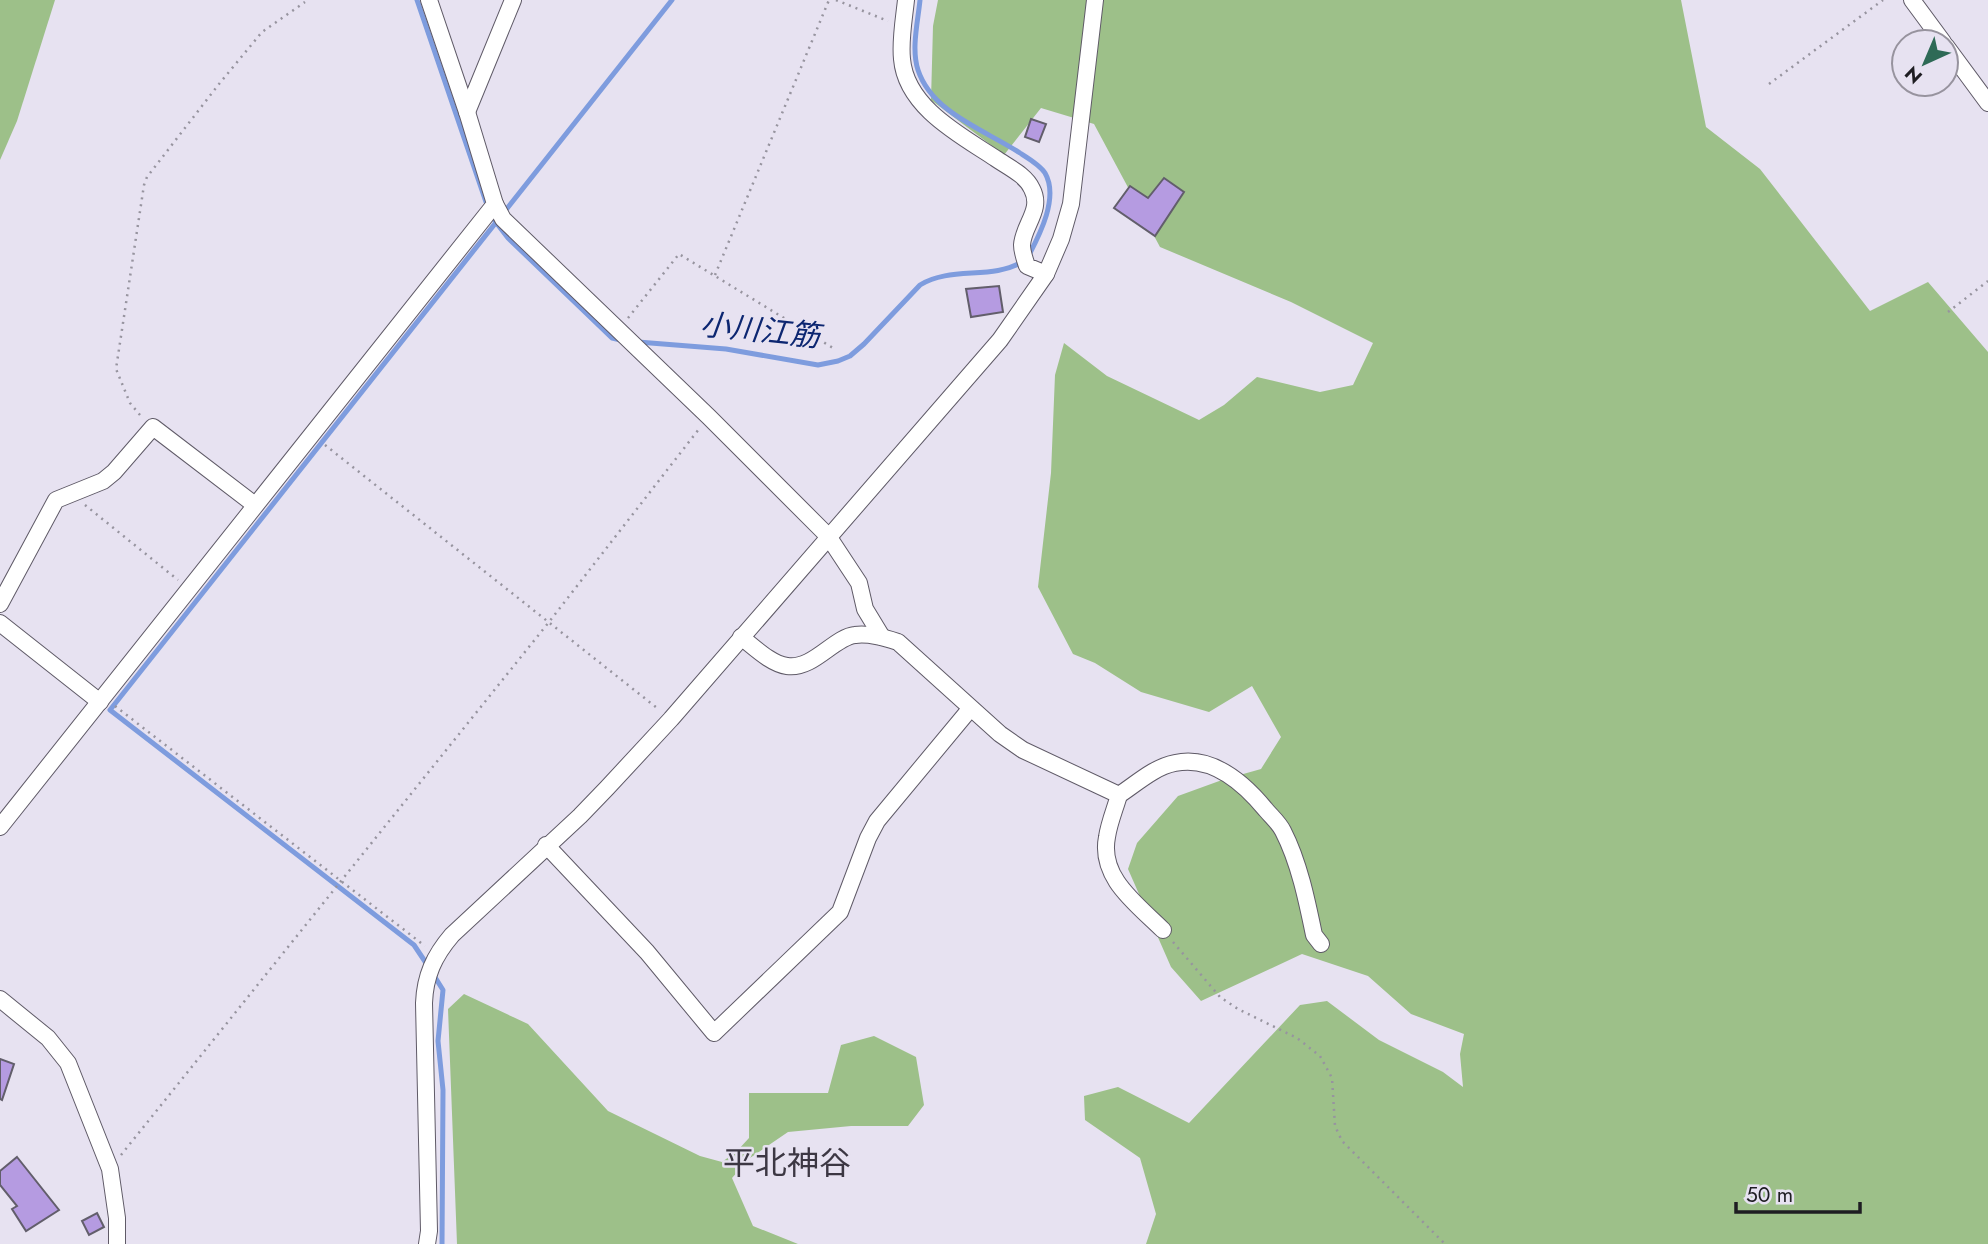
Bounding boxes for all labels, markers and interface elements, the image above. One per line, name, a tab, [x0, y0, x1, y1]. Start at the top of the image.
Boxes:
north arrow	[1890, 28, 1960, 98]
text: N	[1899, 60, 1928, 90]
water label: 小川江筋	[698, 302, 826, 358]
district label: 平北神谷	[723, 1140, 851, 1186]
scale bar	[1736, 1170, 1860, 1214]
text: 50 m	[1746, 1180, 1793, 1210]

